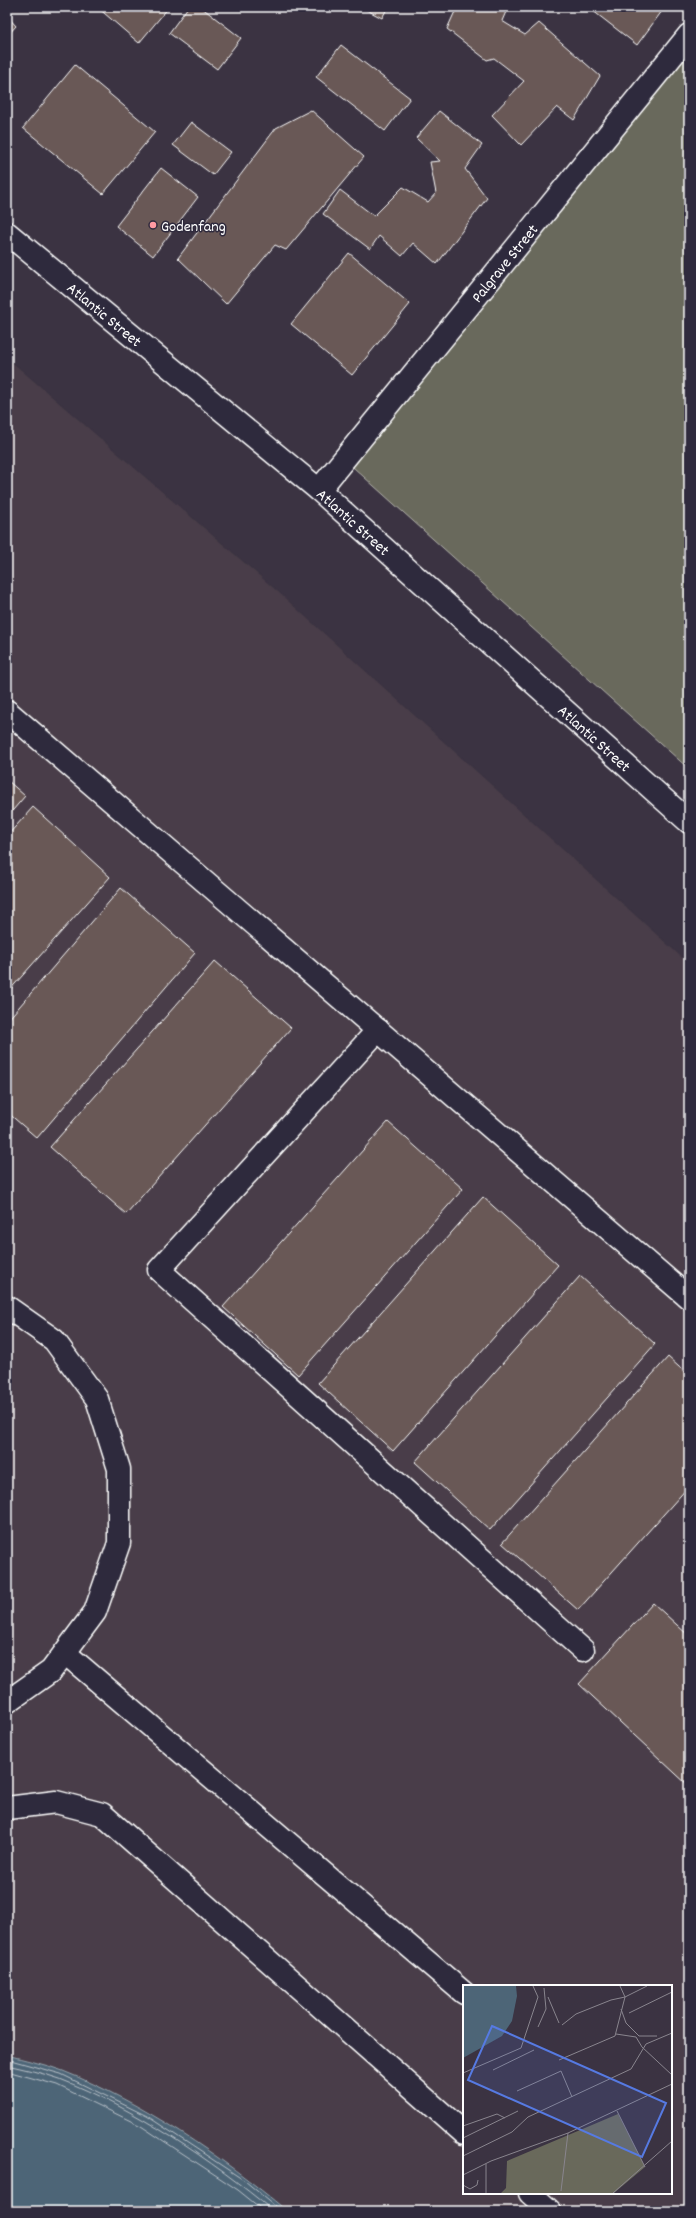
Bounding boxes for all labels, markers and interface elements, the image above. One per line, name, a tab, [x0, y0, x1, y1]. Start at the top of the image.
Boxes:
place label: Godenfang	[161, 216, 226, 239]
marker: Godenfang	[148, 220, 158, 230]
street label: Palgrave Street	[467, 220, 545, 309]
street label: Atlantic Street	[61, 278, 146, 354]
street label: Atlantic Street	[311, 484, 394, 562]
street label: Atlantic Street	[552, 700, 635, 779]
inset map	[463, 1985, 672, 2194]

